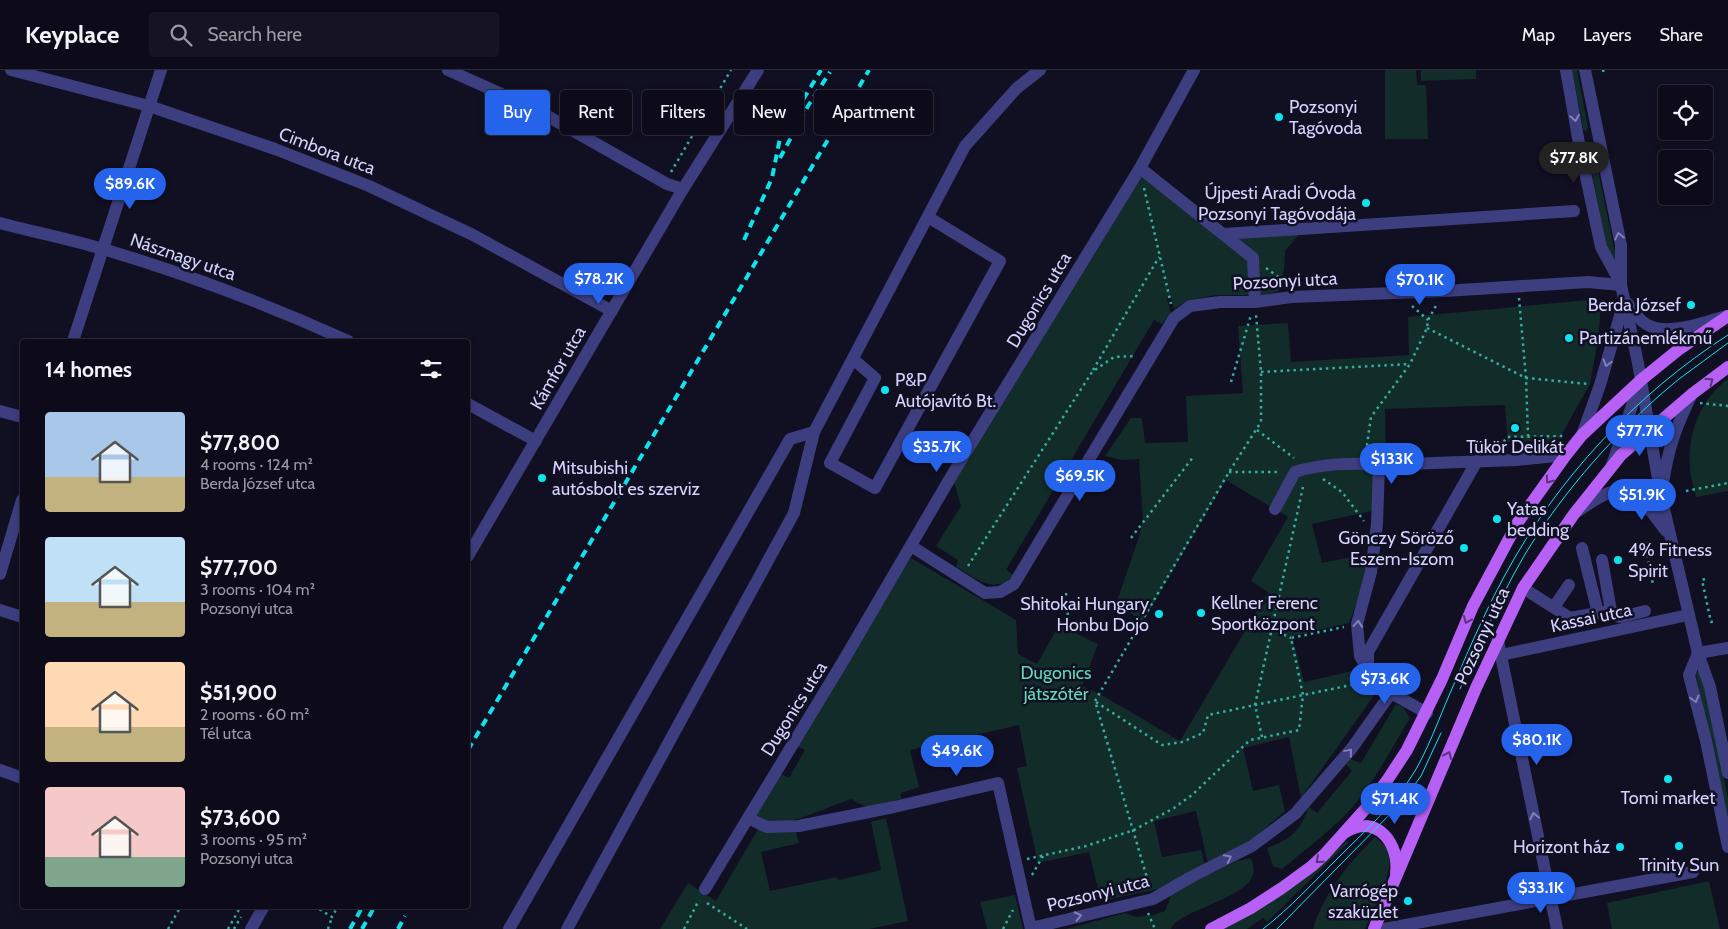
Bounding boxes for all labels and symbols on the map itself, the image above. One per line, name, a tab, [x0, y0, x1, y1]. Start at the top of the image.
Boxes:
place label: Pozsonyi Tagóvoda	[1289, 96, 1362, 139]
marker: Pozsonyi Tagóvoda	[1273, 111, 1285, 123]
one-way arrow	[1569, 114, 1579, 122]
street label: Cimbora utca	[276, 123, 379, 180]
pin: $77.8K	[1533, 142, 1615, 184]
pin: $89.6K	[89, 168, 171, 210]
place label: Újpesti Aradi Óvoda Pozsonyi Tagóvodája	[1198, 182, 1356, 225]
marker: Újpesti Aradi Óvoda Pozsonyi Tagóvodája	[1360, 197, 1372, 209]
street label: Násznagy utca	[127, 229, 239, 285]
one-way arrow	[1615, 232, 1625, 241]
street label: Dugonics utca	[1002, 248, 1076, 352]
pin: $78.2K	[558, 262, 640, 305]
pin: $70.1K	[1379, 264, 1461, 306]
street label: Pozsonyi utca	[1232, 267, 1338, 295]
place label: Berda József	[1588, 294, 1681, 316]
marker: Berda József	[1685, 299, 1697, 311]
street label: Kámfor utca	[525, 322, 591, 413]
place label: Partizánemlékmű	[1579, 327, 1712, 349]
marker: Partizánemlékmű	[1563, 332, 1575, 344]
one-way arrow	[1602, 359, 1612, 367]
place label: P&P Autójavító Bt.	[895, 369, 996, 412]
one-way arrow	[1704, 378, 1714, 387]
marker: P&P Autójavító Bt.	[879, 384, 891, 396]
pin: $77.7K	[1599, 414, 1681, 457]
marker: Tükör Delikát	[1509, 422, 1521, 434]
pin: $35.7K	[896, 430, 978, 473]
place label: Tükör Delikát	[1466, 436, 1564, 458]
pin: $133K	[1357, 442, 1427, 485]
place label: Mitsubishi autósbolt es szerviz	[552, 457, 701, 500]
pin: $69.5K	[1039, 460, 1121, 502]
marker: Mitsubishi autósbolt es szerviz	[536, 472, 548, 484]
one-way arrow	[1546, 474, 1555, 484]
pin: $51.9K	[1601, 478, 1683, 521]
place label: Yatas bedding	[1506, 498, 1570, 541]
marker: Yatas bedding	[1491, 513, 1503, 525]
place label: Gönczy Söröző Eszem-Iszom	[1338, 527, 1454, 570]
place label: 4% Fitness Spirit	[1628, 539, 1712, 582]
marker: Gönczy Söröző Eszem-Iszom	[1458, 542, 1470, 554]
marker: 4% Fitness Spirit	[1612, 554, 1624, 566]
street label: Pozsonyi utca	[1450, 584, 1514, 688]
place label: Kellner Ferenc Sportközpont	[1211, 592, 1318, 635]
place label: Shitokai Hungary Honbu Dojo	[1020, 593, 1149, 636]
street label: Kassai utca	[1548, 599, 1634, 637]
marker: Kellner Ferenc Sportközpont	[1195, 607, 1207, 619]
marker: Shitokai Hungary Honbu Dojo	[1153, 608, 1165, 620]
one-way arrow	[1463, 615, 1473, 624]
one-way arrow	[1352, 619, 1363, 627]
street label: Dugonics utca	[756, 657, 832, 760]
park label: Dugonics játszótér	[1021, 662, 1091, 705]
pin: $73.6K	[1344, 662, 1426, 705]
one-way arrow	[1689, 695, 1700, 704]
pin: $80.1K	[1496, 724, 1578, 766]
pin: $49.6K	[916, 734, 998, 777]
one-way arrow	[1343, 748, 1352, 757]
one-way arrow	[1442, 751, 1453, 760]
marker: Tomi market	[1662, 773, 1674, 785]
pin: $71.4K	[1354, 782, 1436, 825]
place label: Tomi market	[1621, 787, 1715, 809]
one-way arrow	[1529, 812, 1539, 820]
place label: Horizont ház	[1513, 836, 1611, 858]
marker: Trinity Sun	[1673, 840, 1685, 852]
marker: Horizont ház	[1614, 841, 1626, 853]
one-way arrow	[1223, 854, 1232, 864]
one-way arrow	[1315, 854, 1324, 863]
place label: Trinity Sun	[1639, 854, 1719, 876]
street label: Pozsonyi utca	[1045, 870, 1152, 916]
pin: $33.1K	[1500, 872, 1582, 914]
place label: Varrógép szaküzlet	[1328, 880, 1398, 923]
marker: Varrógép szaküzlet	[1402, 895, 1414, 907]
one-way arrow	[1074, 911, 1083, 922]

